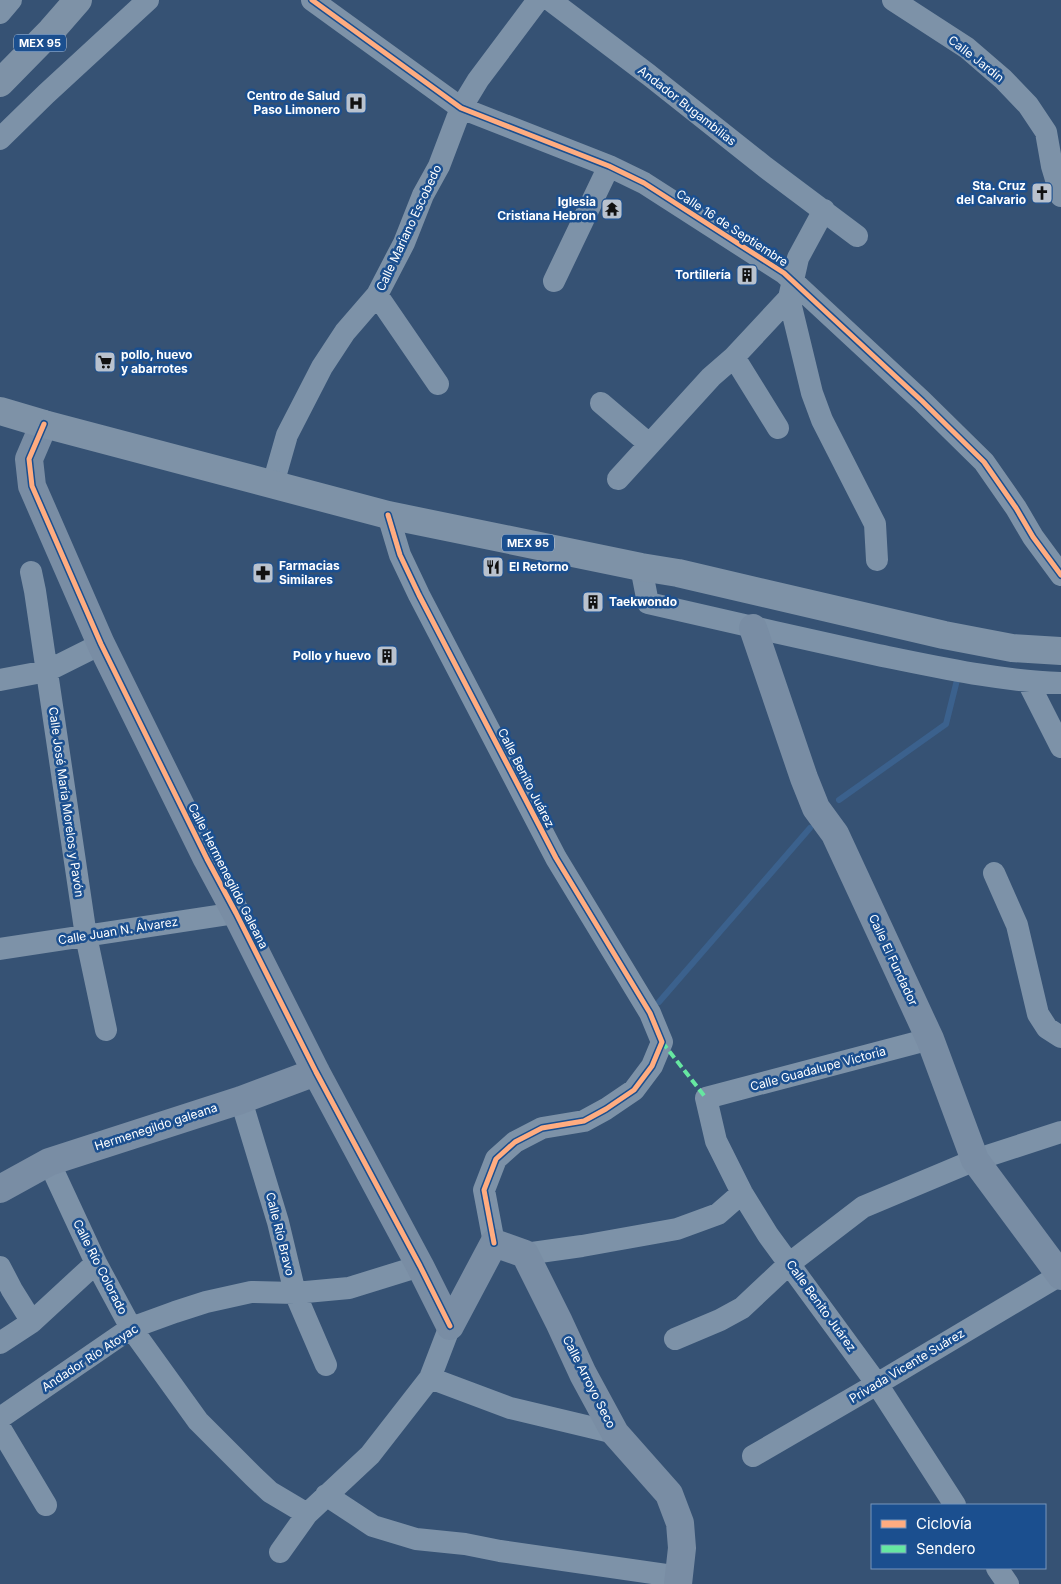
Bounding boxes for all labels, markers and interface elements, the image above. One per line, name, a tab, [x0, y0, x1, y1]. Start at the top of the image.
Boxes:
street label: Calle Jardín	[945, 32, 1007, 85]
road number: MEX 95	[14, 34, 66, 52]
street label: Andador Bugambilias	[635, 63, 739, 149]
place label: Centro de Salud Paso Limonero	[247, 88, 340, 117]
hospital icon: Centro de Salud Paso Limonero	[344, 91, 368, 115]
street label: Calle Mariano Escobedo	[373, 162, 444, 293]
place label: Sta. Cruz del Calvario	[956, 178, 1026, 207]
church icon: Sta. Cruz del Calvario	[1030, 181, 1054, 205]
street label: Calle 16 de Septiembre	[674, 186, 791, 269]
place label: Iglesia Cristiana Hebron	[497, 194, 596, 223]
temple icon: Iglesia Cristiana Hebron	[600, 197, 624, 221]
building icon: Tortillería	[735, 263, 759, 287]
place label: Tortillería	[675, 267, 731, 282]
place label: pollo, huevo y abarrotes	[121, 347, 192, 376]
supermarket icon: pollo, huevo y abarrotes	[93, 350, 117, 374]
road number: MEX 95	[502, 534, 554, 552]
restaurant icon: El Retorno	[481, 555, 505, 579]
place label: Farmacias Similares	[279, 558, 340, 587]
place label: El Retorno	[509, 559, 569, 574]
pharmacy icon: Farmacias Similares	[251, 561, 275, 585]
building icon: Taekwondo	[581, 590, 605, 614]
place label: Taekwondo	[609, 594, 677, 609]
building icon: Pollo y huevo	[375, 644, 399, 668]
place label: Pollo y huevo	[293, 648, 371, 663]
street label: Calle José María Morelos y Pavón	[46, 706, 87, 898]
street label: Calle Benito Juárez	[495, 726, 558, 830]
street label: Calle Hermenegildo Galeana	[185, 801, 272, 951]
street label: Calle El Fundador	[866, 912, 921, 1008]
street label: Calle Juan N. Álvarez	[57, 914, 179, 947]
street label: Calle Guadalupe Victoria	[748, 1043, 887, 1094]
street label: Hermenegildo galeana	[93, 1100, 219, 1153]
street label: Calle Río Bravo	[263, 1191, 298, 1277]
street label: Calle Río Colorado	[70, 1217, 131, 1317]
street label: Calle Benito Juárez	[783, 1257, 860, 1354]
street label: Andador Río Atoyac	[39, 1321, 141, 1394]
street label: Privada Vicente Suárez	[846, 1325, 967, 1406]
street label: Calle Arroyo Seco	[560, 1333, 619, 1431]
legend	[871, 1504, 1046, 1569]
text: Ciclovía	[916, 1514, 972, 1533]
text: Sendero	[916, 1539, 976, 1558]

